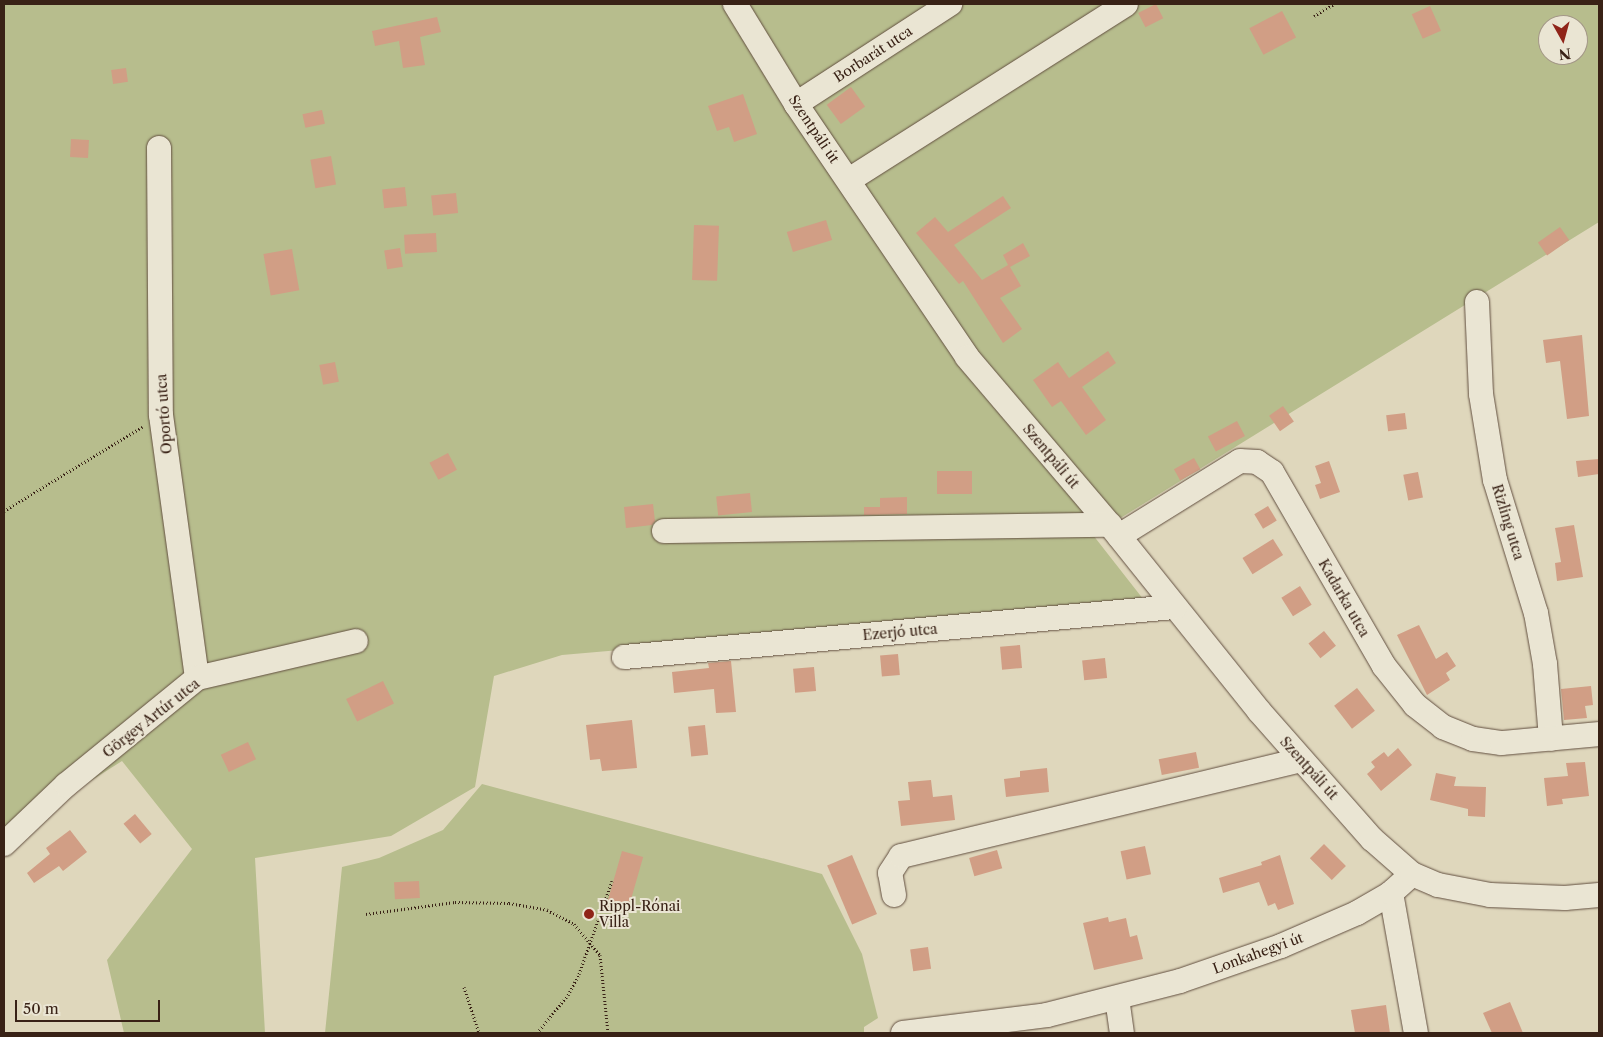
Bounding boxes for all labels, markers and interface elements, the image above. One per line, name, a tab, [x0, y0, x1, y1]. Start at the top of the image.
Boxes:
north arrow	[1538, 15, 1588, 65]
street label: Borbarát utca	[831, 22, 915, 86]
text: N	[1558, 44, 1572, 64]
street label: Szentpáli út	[785, 92, 843, 166]
street label: Oportó utca	[153, 373, 175, 455]
street label: Szentpáli út	[1019, 420, 1083, 492]
street label: Rizling utca	[1489, 482, 1527, 562]
street label: Kadarka utca	[1315, 556, 1373, 640]
street label: Ezerjó utca	[862, 620, 938, 644]
street label: Görgey Artúr utca	[99, 675, 203, 761]
street label: Szentpáli út	[1276, 733, 1342, 803]
place label: Rippl-Rónai Villa	[599, 898, 680, 930]
marker: Rippl-Rónai Villa	[583, 908, 595, 920]
street label: Lonkahegyi út	[1211, 929, 1305, 977]
scale bar	[18, 990, 162, 1022]
text: 50 m	[23, 999, 59, 1018]

